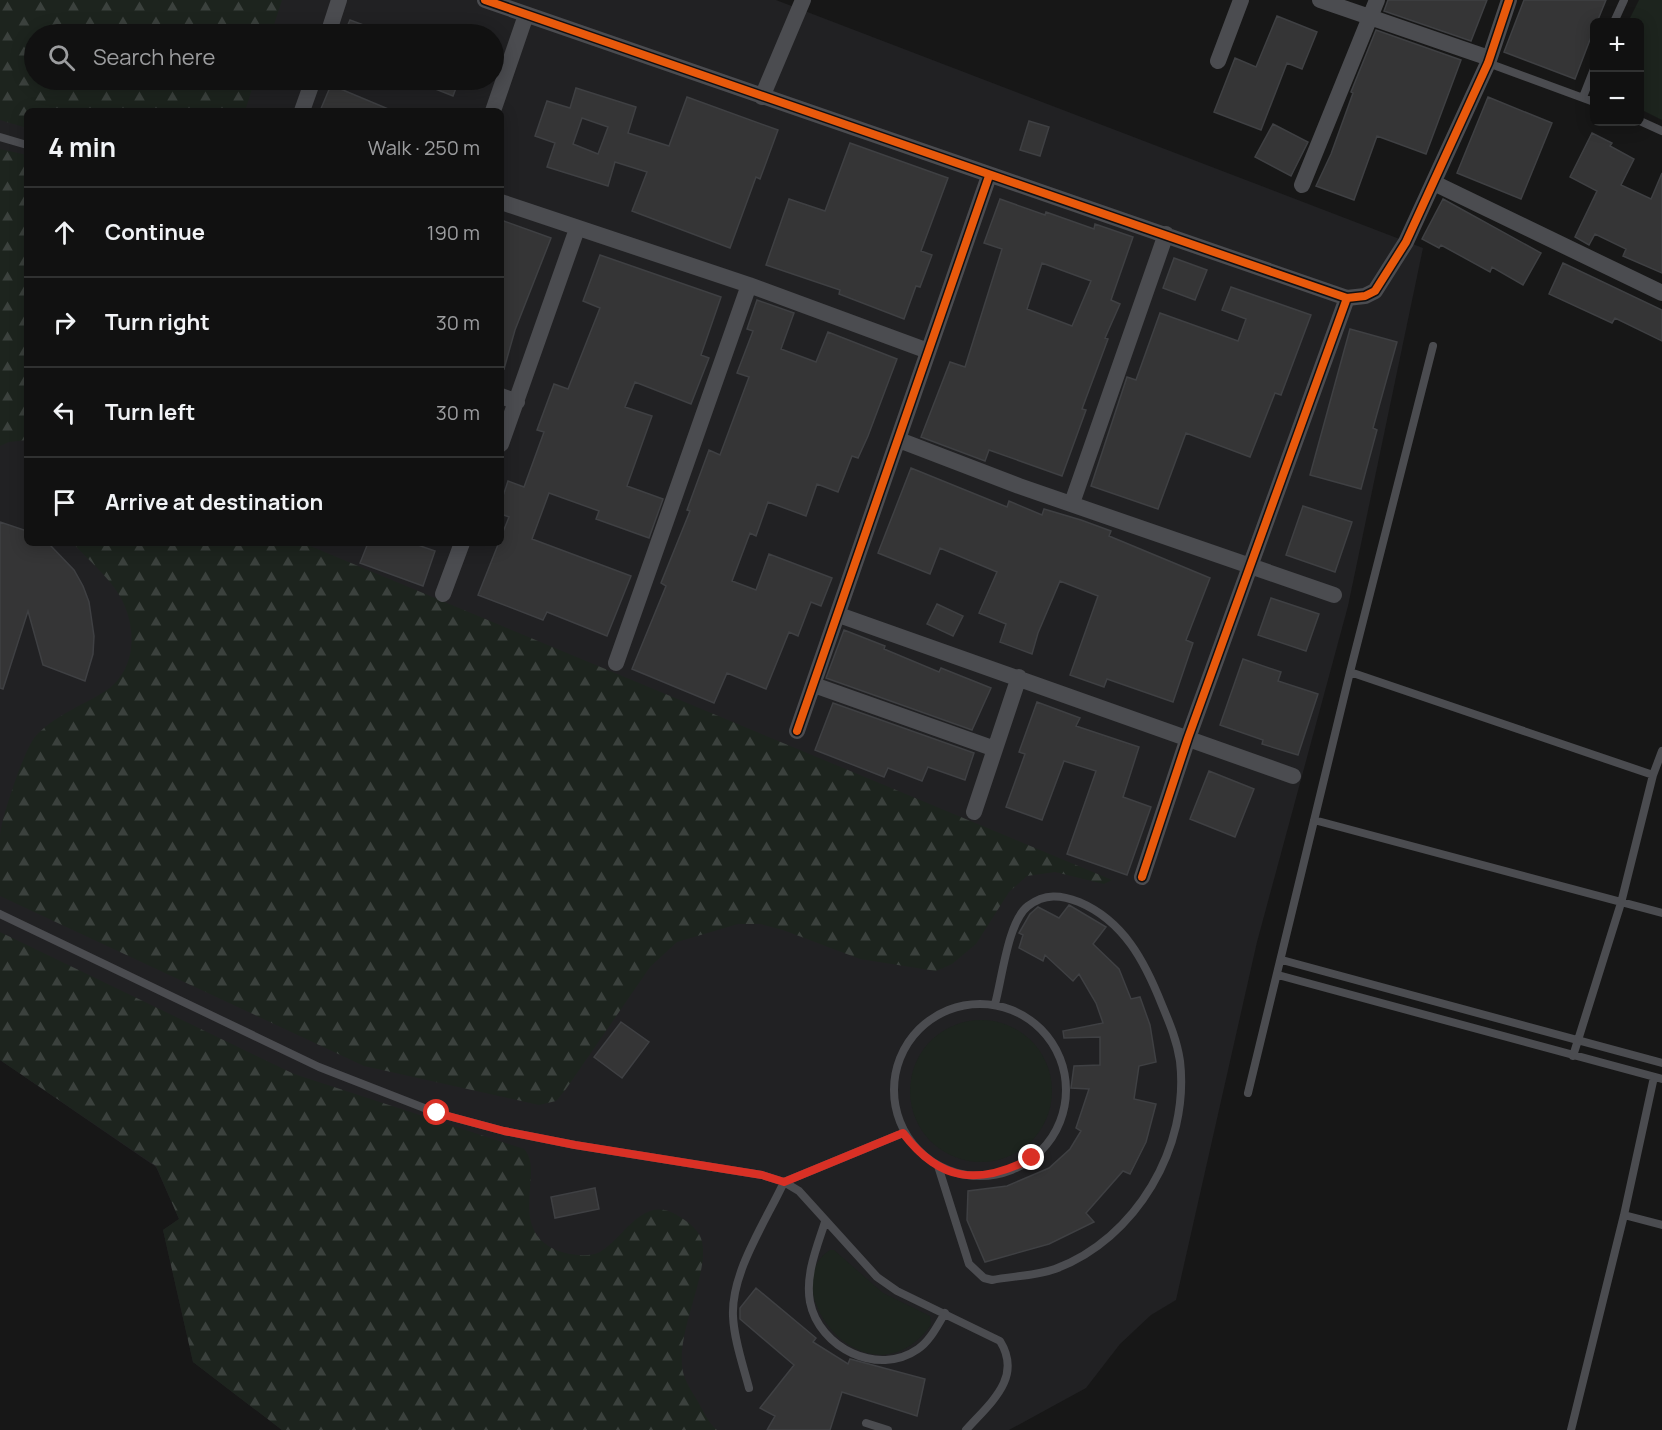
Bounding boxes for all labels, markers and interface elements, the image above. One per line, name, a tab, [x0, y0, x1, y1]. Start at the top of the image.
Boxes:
map controls	[1590, 18, 1644, 126]
button: +	[1590, 18, 1644, 72]
search box	[24, 24, 504, 90]
icon: search	[45, 41, 78, 74]
text: Search here	[93, 42, 215, 72]
button: −	[1590, 72, 1644, 126]
text: 4 min	[48, 129, 116, 165]
text: Walk · 250 m	[368, 134, 480, 161]
icon: ahead	[48, 216, 81, 249]
text: Continue	[105, 217, 205, 247]
text: 190 m	[427, 219, 480, 246]
icon: right	[48, 306, 81, 339]
text: Turn right	[105, 307, 210, 337]
text: 30 m	[436, 309, 480, 336]
icon: left	[48, 396, 81, 429]
text: Turn left	[105, 397, 195, 427]
text: 30 m	[436, 399, 480, 426]
icon: arrive	[48, 486, 81, 519]
text: Arrive at destination	[105, 487, 323, 517]
route start	[423, 1099, 449, 1125]
route end	[1018, 1144, 1044, 1170]

